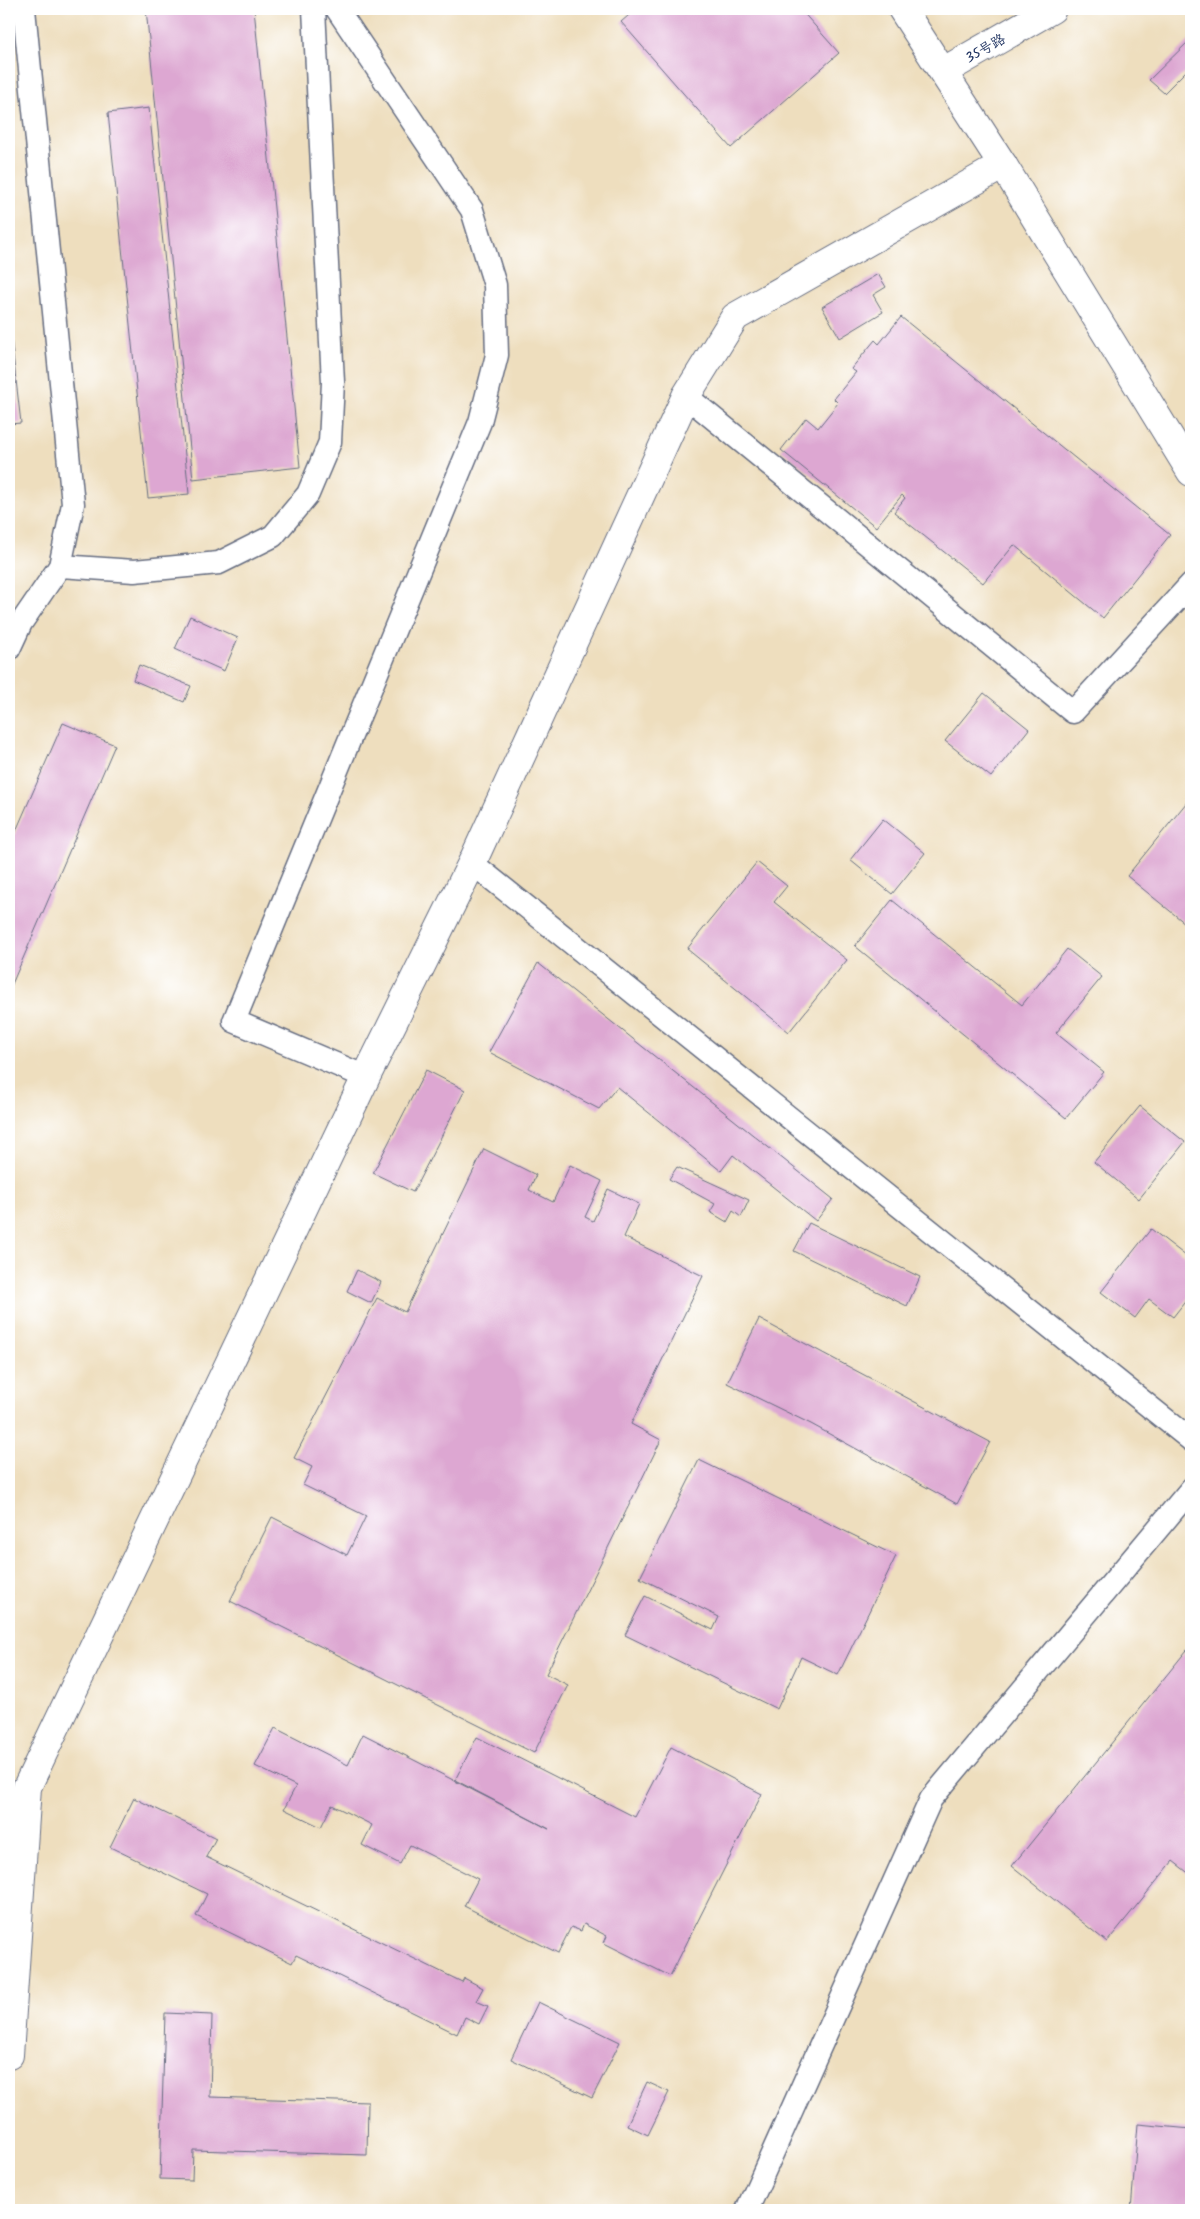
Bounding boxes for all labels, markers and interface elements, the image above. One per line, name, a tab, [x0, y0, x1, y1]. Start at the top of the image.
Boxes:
street label: 35号路	[961, 28, 1010, 69]

